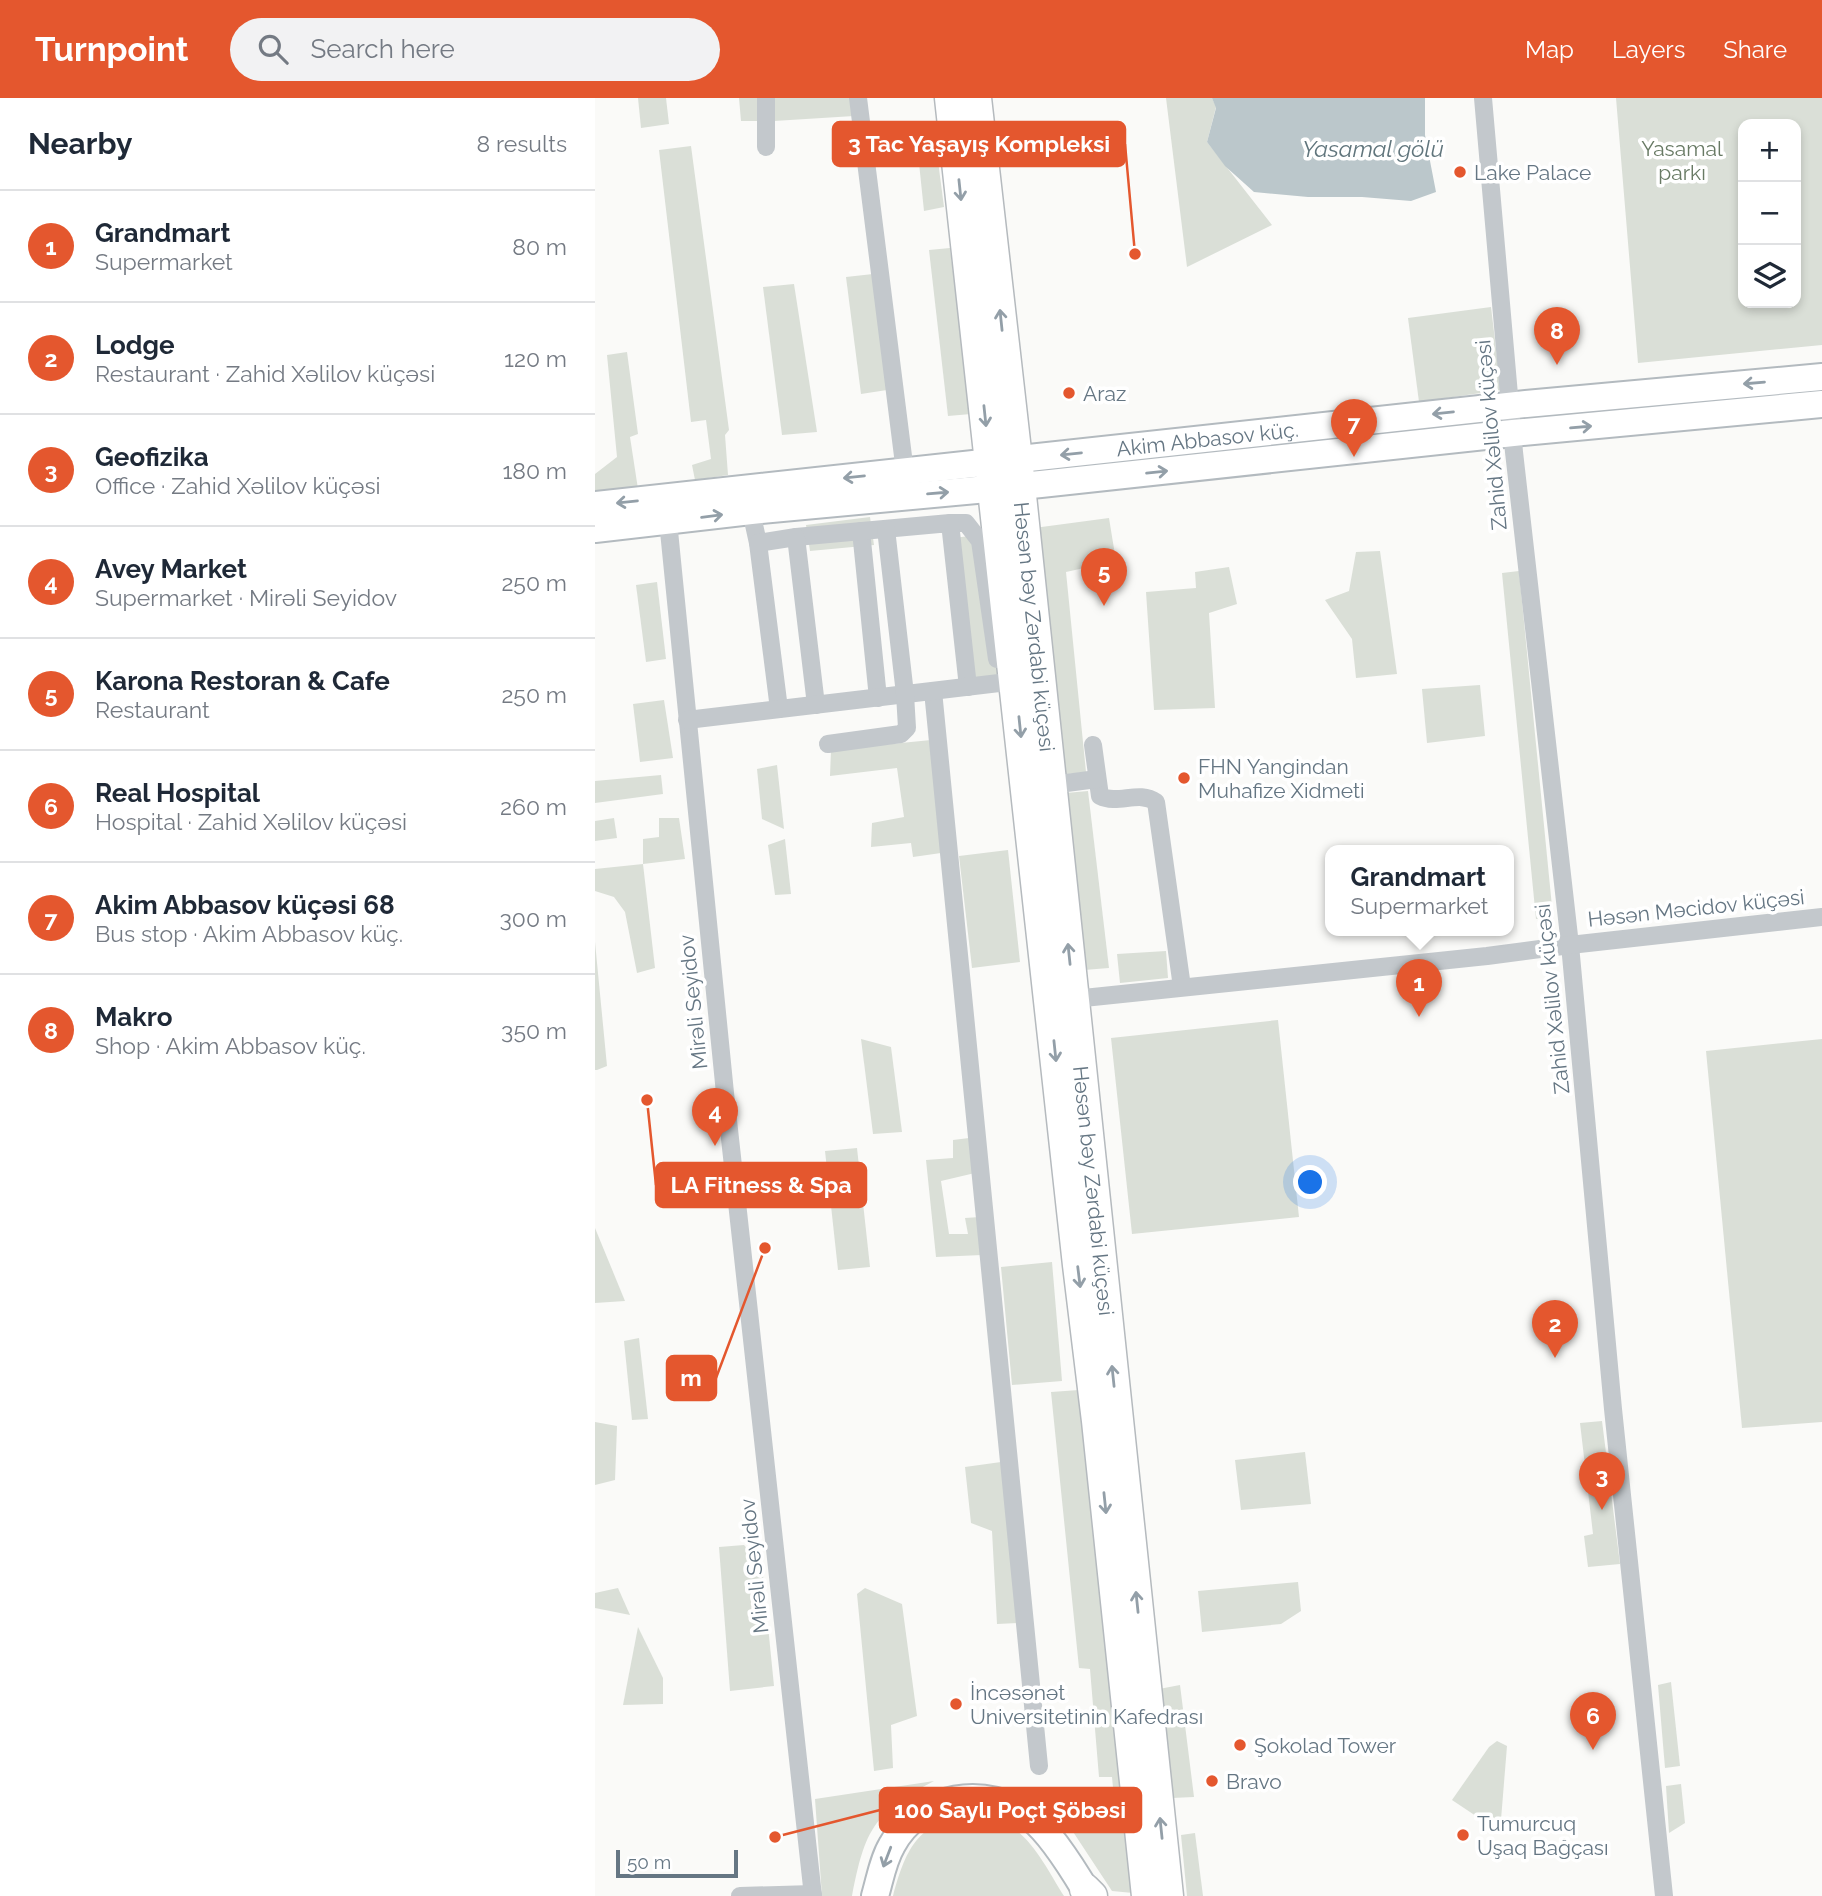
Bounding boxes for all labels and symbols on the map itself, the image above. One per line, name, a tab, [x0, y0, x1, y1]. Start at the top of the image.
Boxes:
callout: 3 Tac Yaşayış Kompleksi	[833, 122, 1125, 166]
text: 3 Tac Yaşayış Kompleksi	[848, 130, 1110, 157]
water label: Yasamal gölü	[1302, 135, 1444, 162]
park label: Yasamal parkı	[1641, 136, 1723, 185]
place label: Lake Palace	[1474, 160, 1591, 185]
marker: Lake Palace	[1452, 164, 1468, 180]
one-way arrow	[954, 178, 967, 201]
pin: 8	[1534, 307, 1580, 365]
one-way arrow	[994, 309, 1007, 332]
street label: Zahid Xəlilov küçəsi	[1470, 339, 1512, 531]
one-way arrow	[1743, 377, 1766, 390]
place label: Araz	[1083, 381, 1126, 406]
marker: Araz	[1061, 385, 1077, 401]
pin: 7	[1331, 399, 1377, 457]
one-way arrow	[979, 405, 992, 427]
one-way arrow	[1432, 407, 1455, 420]
street label: Akim Abbasov küç.	[1115, 416, 1300, 461]
one-way arrow	[1569, 420, 1591, 433]
one-way arrow	[1060, 448, 1083, 461]
one-way arrow	[1146, 465, 1168, 478]
one-way arrow	[843, 471, 865, 484]
one-way arrow	[926, 486, 949, 499]
one-way arrow	[617, 495, 639, 508]
street label: Həsən bəy Zərdabi küçəsi	[1009, 501, 1060, 753]
one-way arrow	[700, 509, 722, 522]
pin: 5	[1081, 548, 1127, 606]
one-way arrow	[1014, 715, 1027, 738]
place label: FHN Yangindan Muhafize Xidmeti	[1198, 754, 1365, 803]
marker: FHN Yangindan Muhafize Xidmeti	[1176, 770, 1192, 786]
street label: Həsən Məcidov küçəsi	[1586, 884, 1806, 932]
street label: Zahid Xəlilov küçəsi	[1530, 903, 1574, 1095]
street label: Mirəli Seyidov	[674, 933, 712, 1071]
one-way arrow	[1062, 944, 1075, 966]
pin: 1	[1396, 959, 1442, 1017]
one-way arrow	[1049, 1039, 1062, 1061]
street label: Həsən bəy Zərdabi küçəsi	[1068, 1065, 1119, 1317]
pin: 4	[692, 1088, 738, 1146]
callout: LA Fitness & Spa	[656, 1163, 866, 1207]
your location	[1293, 1165, 1327, 1199]
text: LA Fitness & Spa	[670, 1171, 852, 1198]
one-way arrow	[1073, 1265, 1086, 1288]
pin: 2	[1532, 1300, 1578, 1358]
callout: m	[667, 1356, 716, 1400]
text: m	[680, 1364, 702, 1391]
one-way arrow	[1107, 1365, 1120, 1387]
pin: 3	[1579, 1452, 1625, 1510]
one-way arrow	[1099, 1491, 1112, 1514]
street label: Mirəli Seyidov	[735, 1497, 773, 1635]
one-way arrow	[1130, 1591, 1143, 1614]
place label: İncəsənət Universitetinin Kafedrası	[970, 1680, 1203, 1729]
pin: 6	[1570, 1692, 1616, 1750]
marker: İncəsənət Universitetinin Kafedrası	[948, 1696, 964, 1712]
place label: Şokolad Tower	[1254, 1733, 1397, 1758]
marker: Şokolad Tower	[1232, 1737, 1248, 1753]
place label: Bravo	[1226, 1769, 1282, 1794]
marker: Bravo	[1204, 1773, 1220, 1789]
callout: 100 Saylı Poçt Şöbəsi	[880, 1788, 1141, 1832]
text: 100 Saylı Poçt Şöbəsi	[894, 1796, 1126, 1823]
place label: Tumurcuq Uşaq Bağçası	[1477, 1811, 1609, 1860]
one-way arrow	[1154, 1817, 1167, 1840]
marker: Tumurcuq Uşaq Bağçası	[1455, 1827, 1471, 1843]
one-way arrow	[880, 1845, 893, 1867]
scale bar	[616, 1847, 739, 1879]

